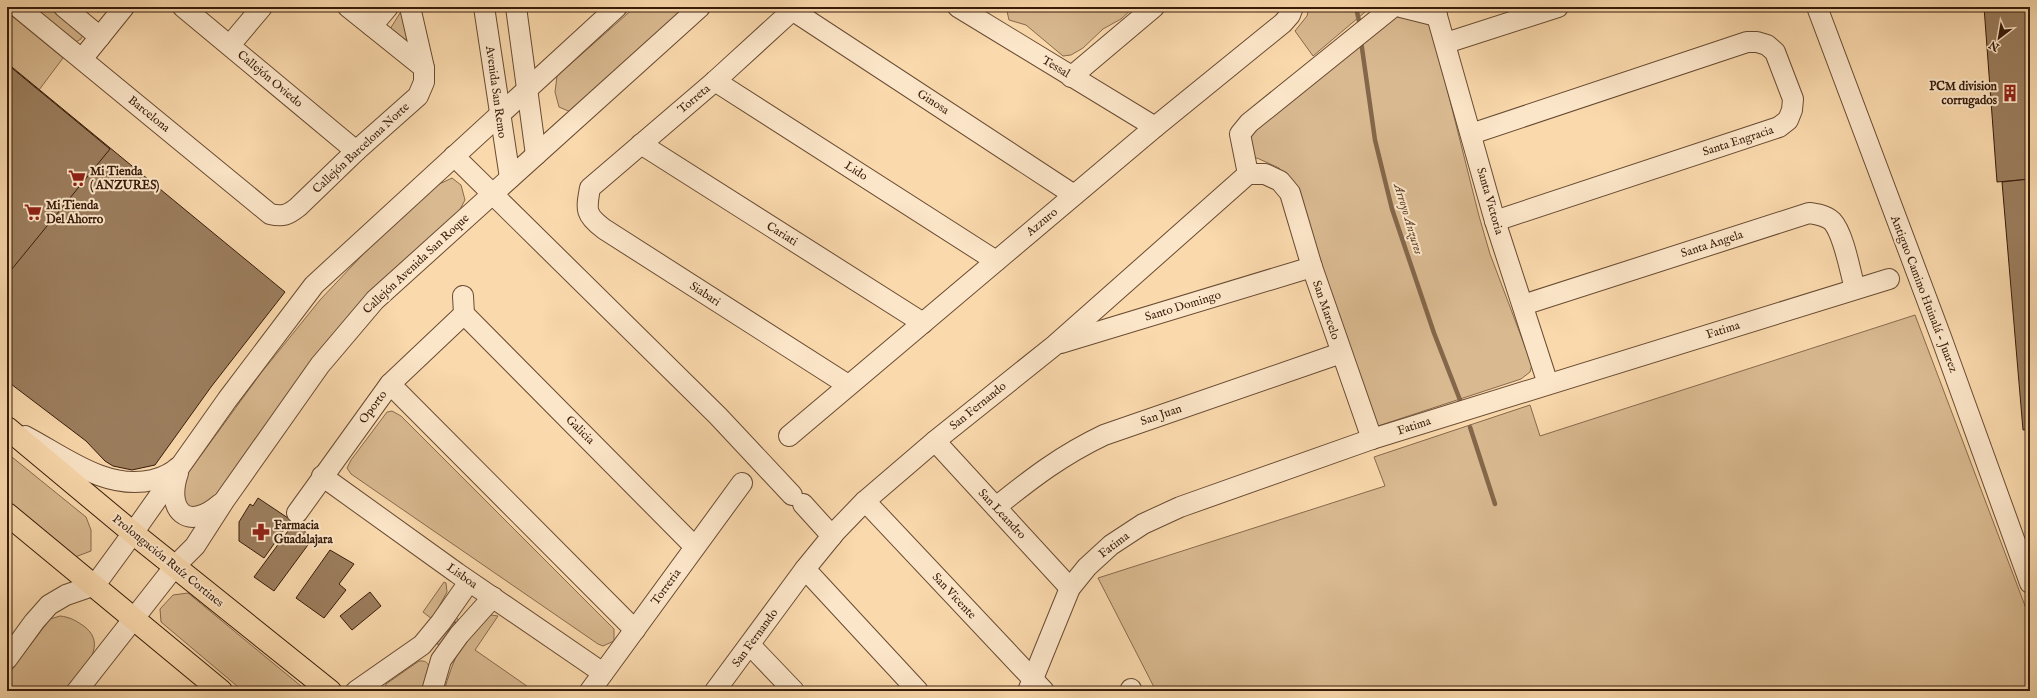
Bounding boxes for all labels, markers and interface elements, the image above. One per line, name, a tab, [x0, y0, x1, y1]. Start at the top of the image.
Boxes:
north arrow	[1979, 18, 2019, 58]
text: N	[1986, 37, 2003, 55]
street label: Avenida San Remo	[482, 44, 510, 140]
street label: Callejón Oviedo	[234, 47, 306, 111]
street label: Tessal	[1039, 53, 1073, 82]
place label: PCM division corrugados	[1929, 79, 1998, 109]
street label: Torreta	[675, 81, 714, 117]
building icon: PCM division corrugados	[2000, 83, 2020, 103]
street label: Ginosa	[914, 86, 952, 118]
street label: Barcelona	[125, 93, 174, 136]
street label: Callejón Barcelona Norte	[310, 99, 413, 197]
street label: Santa Engracia	[1701, 122, 1776, 160]
street label: Lido	[842, 158, 871, 184]
place label: Mi Tienda ( ANZURES)	[90, 164, 159, 193]
street label: Santa Victoria	[1473, 166, 1507, 237]
supermarket icon: Mi Tienda ( ANZURES)	[67, 168, 87, 188]
water label: Arroyo Anzures	[1389, 180, 1427, 257]
place label: Mi Tienda Del Ahorro	[46, 198, 104, 227]
supermarket icon: Mi Tienda Del Ahorro	[23, 202, 43, 222]
street label: Azzuro	[1022, 204, 1061, 240]
street label: Callejón Avenida San Roque	[360, 210, 473, 318]
street label: Antiguo Camino Huinalá - Juarez	[1886, 212, 1961, 375]
street label: Cariati	[764, 219, 800, 249]
street label: Santa Angela	[1679, 227, 1746, 261]
street label: San Marcelo	[1309, 278, 1343, 342]
street label: Siabari	[687, 279, 723, 309]
street label: Santo Domingo	[1143, 287, 1223, 325]
street label: Fatima	[1704, 318, 1742, 342]
street label: San Fernando	[947, 378, 1010, 433]
street label: Oporto	[356, 387, 391, 427]
street label: San Juan	[1138, 401, 1185, 430]
street label: Galicia	[562, 412, 598, 448]
street label: Fatima	[1395, 413, 1433, 438]
street label: San Leandro	[975, 486, 1029, 543]
street label: Prolongación Ruíz Cortines	[109, 512, 227, 610]
place label: Farmacia Guadalajara	[274, 518, 333, 548]
pharmacy icon: Farmacia Guadalajara	[251, 522, 271, 542]
street label: Fatima	[1096, 528, 1133, 561]
street label: Lisboa	[444, 560, 481, 592]
street label: Torreria	[648, 565, 685, 608]
street label: San Vicente	[929, 570, 980, 623]
street label: San Fernando	[729, 605, 782, 670]

